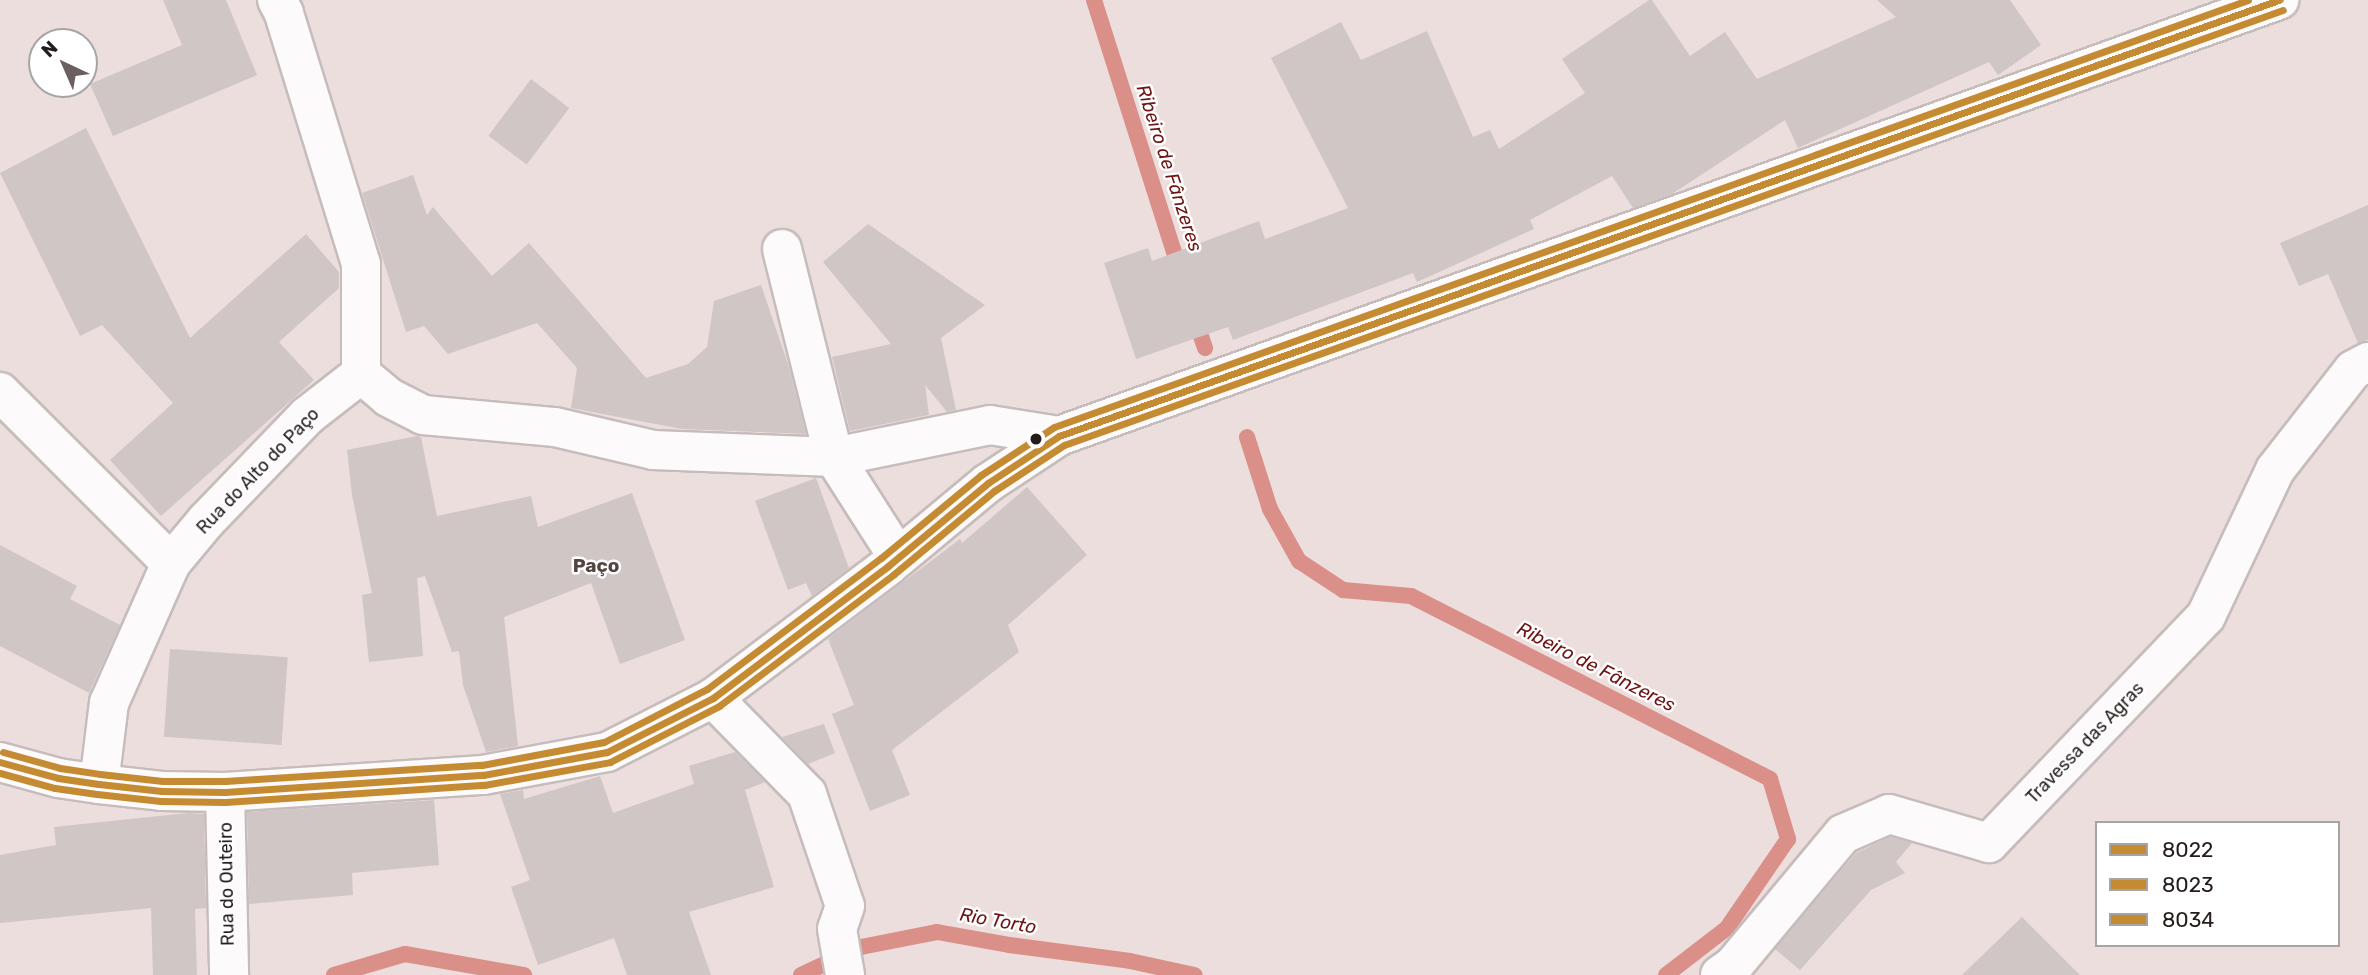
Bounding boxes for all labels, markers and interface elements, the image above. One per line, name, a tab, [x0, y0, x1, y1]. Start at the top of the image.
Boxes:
north arrow	[28, 28, 98, 98]
text: N	[37, 36, 62, 62]
water label: Ribeiro de Fânzeres	[1131, 82, 1207, 254]
street label: Rua do Alto do Paço	[192, 403, 324, 539]
unlabelled marker	[1029, 432, 1043, 446]
district label: Paço	[573, 555, 619, 577]
water label: Ribeiro de Fânzeres	[1513, 617, 1679, 717]
street label: Travessa das Agras	[2021, 678, 2149, 808]
legend	[2095, 821, 2340, 947]
street label: Rua do Outeiro	[215, 822, 239, 946]
text: 8022	[2162, 837, 2213, 862]
text: 8023	[2162, 872, 2214, 897]
water label: Rio Torto	[957, 903, 1039, 939]
text: 8034	[2162, 907, 2214, 932]

